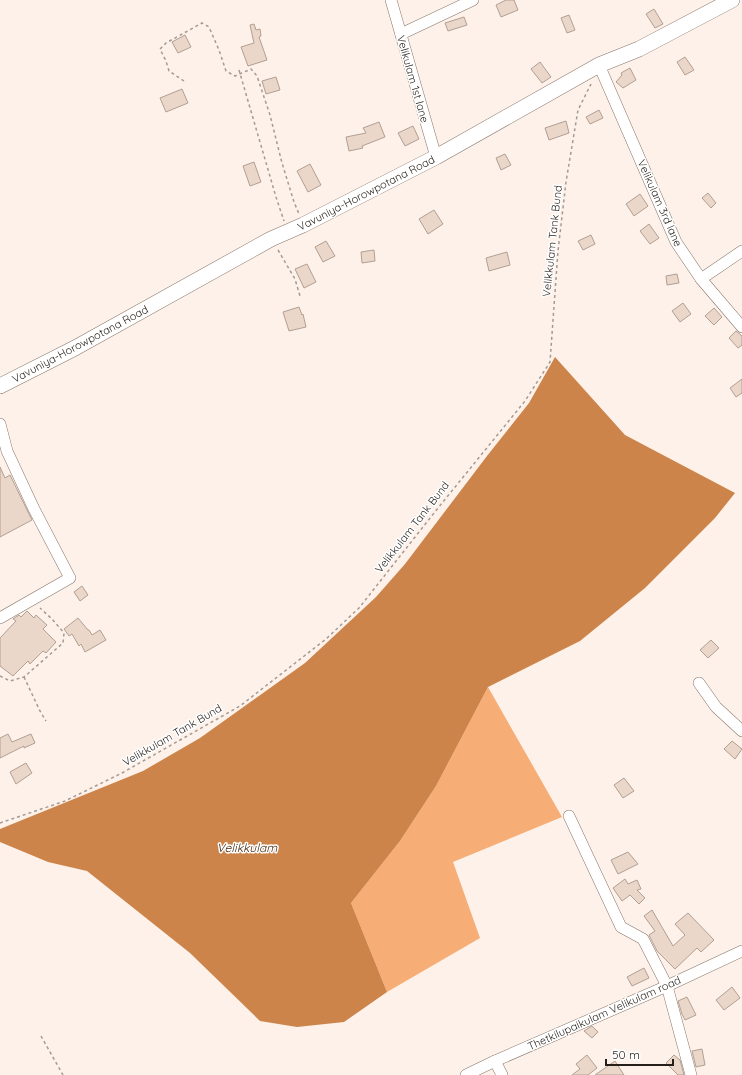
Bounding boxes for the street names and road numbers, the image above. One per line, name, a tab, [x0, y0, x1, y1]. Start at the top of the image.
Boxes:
street label: Velikulam 1st lane	[394, 34, 432, 124]
street label: Vavuniya-Horowpotana Road	[295, 152, 437, 234]
street label: Velikulam 3rd lane	[635, 157, 685, 249]
street label: Velikkulam Tank Bund	[539, 184, 565, 298]
street label: Vavuniya-Horowpotana Road	[10, 302, 150, 386]
street label: Velikkulam Tank Bund	[372, 478, 452, 576]
street label: Velikkulam Tank Bund	[120, 701, 224, 769]
street label: Thetkilupaikulam Velikulam road	[525, 973, 683, 1053]

